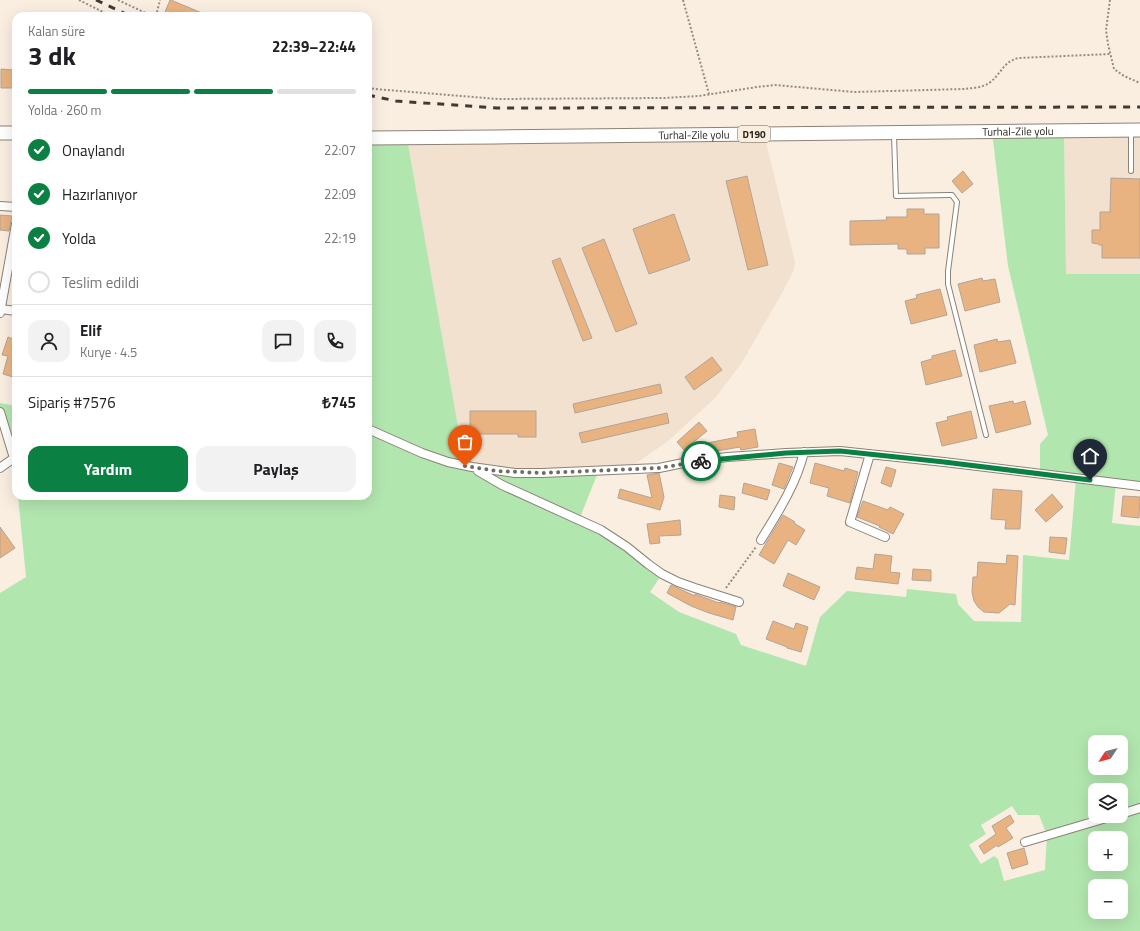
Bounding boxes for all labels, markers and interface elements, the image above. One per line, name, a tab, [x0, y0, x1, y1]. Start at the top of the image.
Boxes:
text: Kalan süre	[28, 21, 85, 41]
text: 22:39–22:44	[272, 35, 356, 58]
text: 3 dk	[28, 36, 76, 75]
text: Yolda · 260 m	[28, 100, 101, 120]
street label: Turhal-Zile yolu	[982, 123, 1054, 140]
street label: Turhal-Zile yolu	[658, 126, 730, 143]
road number: D190	[738, 126, 770, 142]
icon: check	[28, 139, 50, 161]
text: Onaylandı	[62, 139, 125, 162]
text: 22:07	[324, 140, 356, 160]
icon: check	[28, 183, 50, 205]
text: Hazırlanıyor	[62, 183, 137, 206]
text: 22:09	[324, 184, 356, 204]
icon: check	[28, 227, 50, 249]
text: Yolda	[62, 227, 96, 250]
text: 22:19	[324, 228, 356, 248]
text: Teslim edildi	[62, 271, 139, 294]
text: Elif	[80, 319, 102, 342]
button: person	[28, 320, 70, 362]
button: chat	[262, 320, 304, 362]
button: phone	[314, 320, 356, 362]
text: Kurye · 4.5	[80, 342, 137, 362]
text: Sipariş #7576	[28, 391, 116, 414]
text: ₺745	[322, 391, 356, 414]
pin	[448, 425, 482, 466]
icon: bag	[454, 431, 476, 453]
pin	[1073, 439, 1107, 480]
courier	[681, 441, 721, 481]
icon: home	[1079, 445, 1101, 467]
button: Yardım	[28, 446, 188, 492]
button: Paylaş	[196, 446, 356, 492]
icon: bike	[690, 450, 712, 472]
north arrow	[1088, 735, 1128, 775]
map controls	[1088, 735, 1128, 919]
button: layers	[1088, 783, 1128, 823]
button: +	[1088, 831, 1128, 871]
button: −	[1088, 879, 1128, 919]

